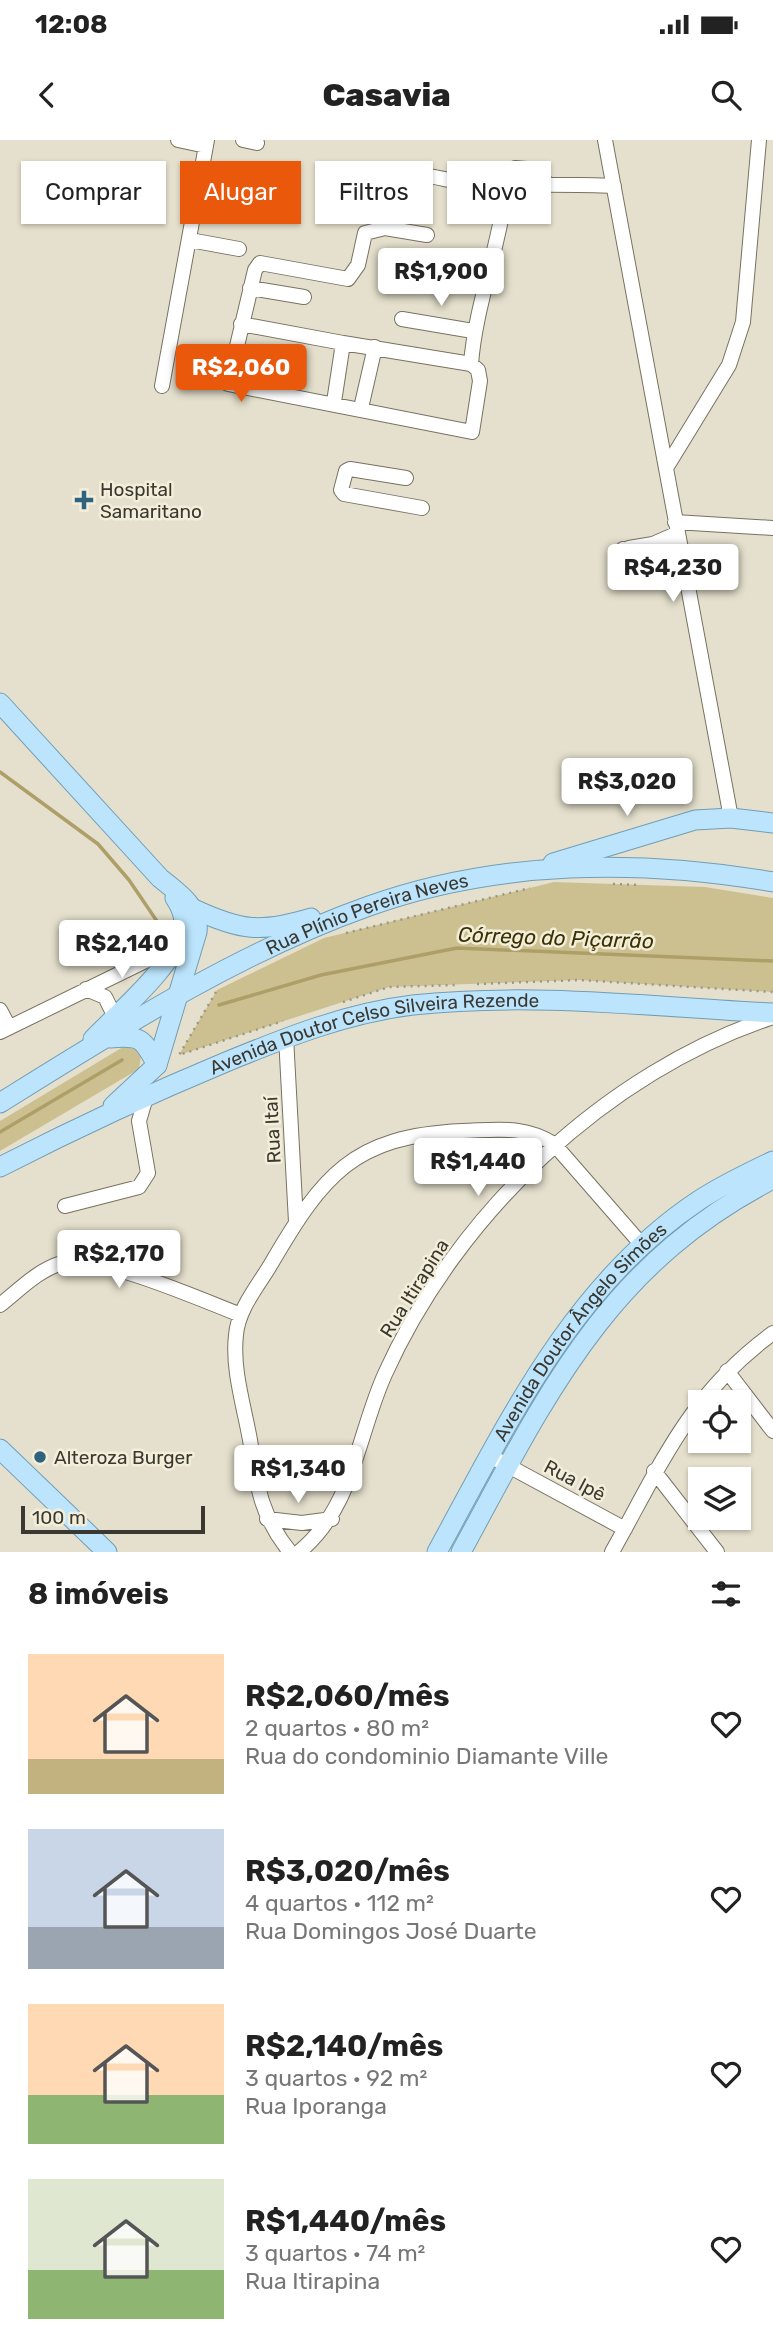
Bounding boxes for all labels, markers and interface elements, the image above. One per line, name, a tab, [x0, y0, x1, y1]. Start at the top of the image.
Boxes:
text: 12:08	[35, 9, 108, 40]
icon: back	[28, 76, 66, 114]
text: Casavia	[322, 76, 451, 114]
icon: search	[707, 76, 745, 114]
chip: Comprar	[21, 161, 166, 224]
chip: Alugar	[180, 161, 301, 224]
chip: Filtros	[315, 161, 433, 224]
chip: Novo	[447, 161, 551, 224]
pin: R$1,900	[376, 248, 506, 308]
text: R$1,900	[394, 257, 488, 285]
pin: R$2,060	[176, 344, 306, 404]
text: R$2,060	[192, 353, 290, 381]
place label: Hospital Samaritano	[100, 478, 202, 523]
marker: Hospital Samaritano	[74, 490, 94, 510]
pin: R$4,230	[608, 545, 738, 604]
text: R$4,230	[624, 553, 722, 581]
pin: R$3,020	[562, 758, 692, 818]
text: R$3,020	[578, 767, 676, 795]
street label: Rua Plínio Pereira Neves	[262, 869, 470, 960]
pin: R$2,140	[57, 920, 187, 980]
water label: Córrego do Piçarrão	[458, 922, 654, 953]
text: R$2,140	[75, 929, 169, 957]
street label: Avenida Doutor Celso Silveira Rezende	[206, 989, 539, 1080]
street label: Rua Itaí	[259, 1095, 286, 1164]
pin: R$1,440	[413, 1138, 543, 1198]
text: R$1,440	[430, 1147, 526, 1175]
street label: Avenida Doutor Ângelo Simões	[489, 1218, 671, 1445]
pin: R$2,170	[54, 1230, 184, 1290]
street label: Rua Itirapina	[375, 1235, 454, 1342]
text: R$2,170	[73, 1239, 165, 1267]
map controls	[688, 1390, 751, 1530]
button: locate	[688, 1390, 751, 1453]
place label: Alteroza Burger	[54, 1446, 193, 1469]
pin: R$1,340	[233, 1446, 363, 1505]
marker: Alteroza Burger	[32, 1449, 48, 1465]
text: R$1,340	[250, 1454, 346, 1482]
street label: Rua Ipê	[540, 1455, 609, 1506]
button: layers	[688, 1467, 751, 1530]
scale bar	[21, 1503, 205, 1535]
text: 100 m	[32, 1506, 86, 1529]
icon: filters	[707, 1575, 745, 1613]
text: 8 imóveis	[28, 1576, 169, 1612]
text: R$2,060/mês	[245, 1678, 450, 1714]
icon: home	[84, 1682, 168, 1766]
icon: heart	[707, 1705, 745, 1743]
text: 2 quartos · 80 m²	[245, 1714, 429, 1742]
text: Rua do condominio Diamante Ville	[245, 1742, 608, 1770]
text: R$3,020/mês	[245, 1853, 450, 1889]
icon: home	[84, 1857, 168, 1941]
icon: heart	[707, 1880, 745, 1918]
text: 4 quartos · 112 m²	[245, 1889, 434, 1917]
text: Rua Domingos José Duarte	[245, 1917, 537, 1945]
text: R$2,140/mês	[245, 2028, 443, 2064]
icon: home	[84, 2032, 168, 2116]
icon: heart	[707, 2055, 745, 2093]
text: 3 quartos · 92 m²	[245, 2064, 427, 2092]
text: Rua Iporanga	[245, 2092, 387, 2120]
text: R$1,440/mês	[245, 2203, 446, 2239]
icon: home	[84, 2207, 168, 2291]
icon: heart	[707, 2230, 745, 2268]
text: 3 quartos · 74 m²	[245, 2239, 425, 2267]
text: Rua Itirapina	[245, 2267, 380, 2295]

